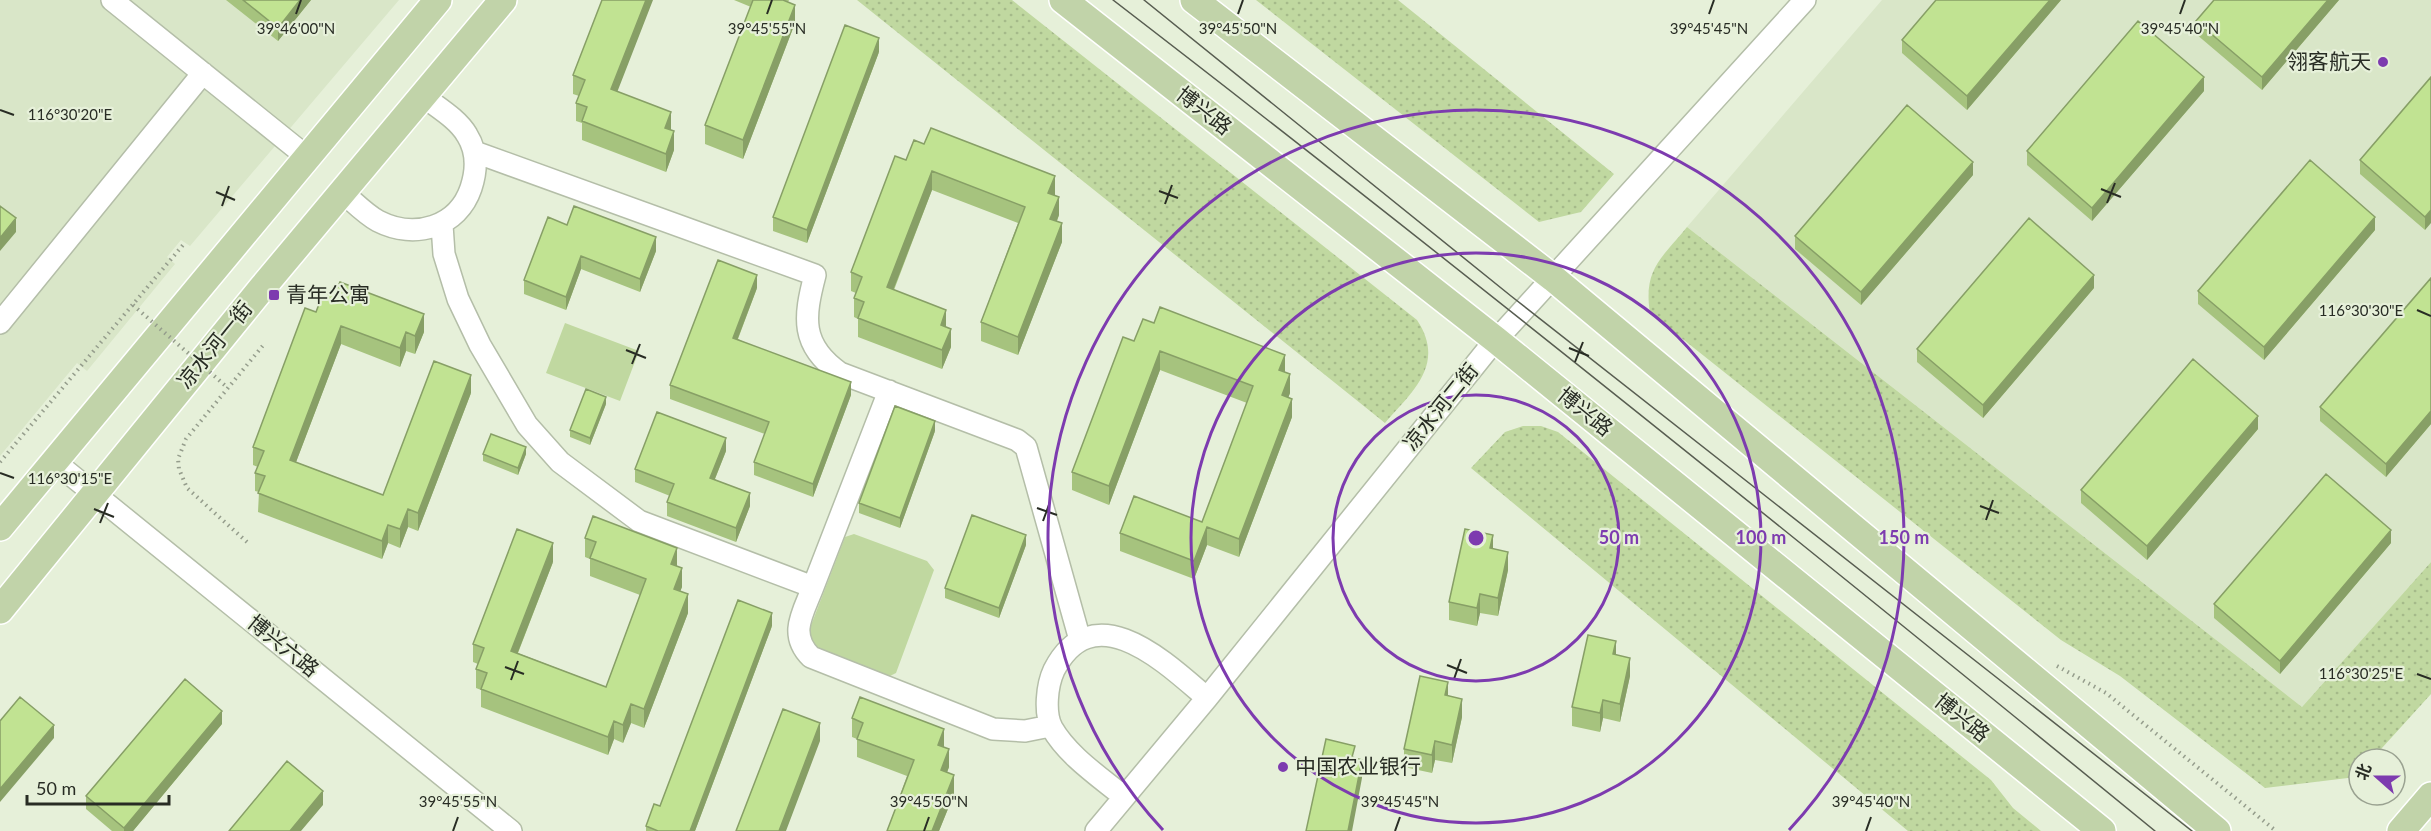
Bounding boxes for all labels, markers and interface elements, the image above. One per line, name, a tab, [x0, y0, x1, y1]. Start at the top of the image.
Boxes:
text: 39°46'00"N	[257, 19, 335, 37]
text: 39°45'55"N	[728, 19, 806, 37]
text: 39°45'50"N	[1199, 19, 1277, 37]
text: 39°45'45"N	[1670, 19, 1748, 37]
text: 39°45'40"N	[2141, 19, 2219, 37]
place label: 翎客航天	[2287, 48, 2371, 73]
marker: 翎客航天	[2376, 55, 2390, 69]
street label: 博兴路	[1172, 81, 1237, 139]
text: 116°30'20"E	[28, 105, 112, 123]
place label: 青年公寓	[286, 281, 370, 306]
marker: 青年公寓	[267, 288, 281, 302]
street label: 凉水河一街	[171, 295, 257, 393]
text: 116°30'30"E	[2319, 301, 2403, 319]
street label: 凉水河二街	[1397, 357, 1483, 455]
street label: 博兴路	[1554, 381, 1618, 440]
text: 116°30'15"E	[28, 469, 112, 487]
text: 50 m	[1599, 526, 1639, 548]
text: 100 m	[1736, 526, 1786, 548]
text: 150 m	[1879, 526, 1929, 548]
centre of rings	[1466, 528, 1486, 548]
street label: 博兴六路	[243, 609, 324, 681]
text: 116°30'25"E	[2319, 664, 2403, 682]
street label: 博兴路	[1931, 687, 1995, 746]
north arrow	[2347, 747, 2407, 807]
place label: 中国农业银行	[1295, 753, 1421, 778]
marker: 中国农业银行	[1276, 760, 1290, 774]
text: 北	[2351, 761, 2374, 782]
scale bar	[27, 768, 170, 806]
text: 50 m	[36, 777, 76, 799]
text: 39°45'55"N	[419, 792, 497, 810]
text: 39°45'50"N	[890, 792, 968, 810]
text: 39°45'45"N	[1361, 792, 1439, 810]
text: 39°45'40"N	[1832, 792, 1910, 810]

